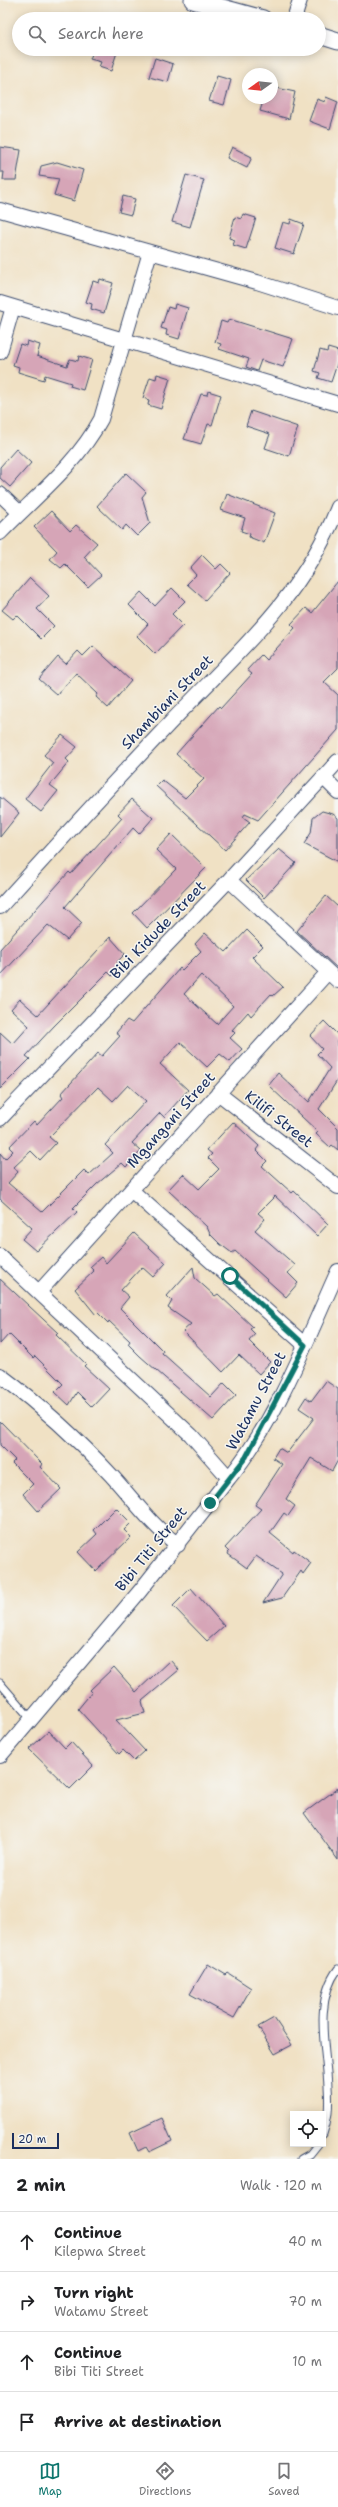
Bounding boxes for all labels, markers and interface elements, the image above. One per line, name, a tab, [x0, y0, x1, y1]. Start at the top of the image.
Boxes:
search box	[12, 12, 326, 56]
icon: search	[26, 23, 48, 45]
text: Search here	[58, 24, 144, 44]
north arrow	[242, 68, 278, 104]
street label: Shambiani Street	[117, 650, 217, 754]
street label: Bibi Kidude Street	[106, 876, 210, 984]
street label: Mgangani Street	[122, 1068, 220, 1172]
street label: Kilifi Street	[241, 1086, 317, 1152]
route start	[221, 1267, 239, 1285]
street label: Watamu Street	[222, 1348, 290, 1454]
route end	[201, 1494, 219, 1512]
street label: Bibi Titi Street	[111, 1502, 191, 1596]
map controls	[290, 2111, 326, 2147]
button: locate	[290, 2111, 326, 2147]
scale bar	[12, 2131, 59, 2150]
text: 20 m	[18, 2132, 46, 2147]
text: 2 min	[16, 2174, 66, 2196]
text: Walk · 120 m	[240, 2177, 322, 2194]
text: Continue	[54, 2223, 122, 2243]
icon: ahead	[16, 2231, 38, 2253]
text: 40 m	[288, 2233, 322, 2250]
text: Kilepwa Street	[54, 2243, 146, 2260]
text: Turn right	[54, 2283, 134, 2303]
icon: right	[16, 2291, 38, 2313]
text: 70 m	[288, 2293, 322, 2310]
text: Watamu Street	[54, 2303, 149, 2320]
text: Continue	[54, 2343, 122, 2363]
icon: ahead	[16, 2351, 38, 2373]
text: 10 m	[292, 2353, 322, 2370]
text: Bibi Titi Street	[54, 2363, 144, 2380]
icon: arrive	[16, 2411, 38, 2433]
text: Arrive at destination	[54, 2412, 222, 2432]
tab: Map	[38, 2460, 62, 2499]
tab: Directions	[139, 2460, 191, 2499]
tab: Saved	[268, 2460, 300, 2499]

